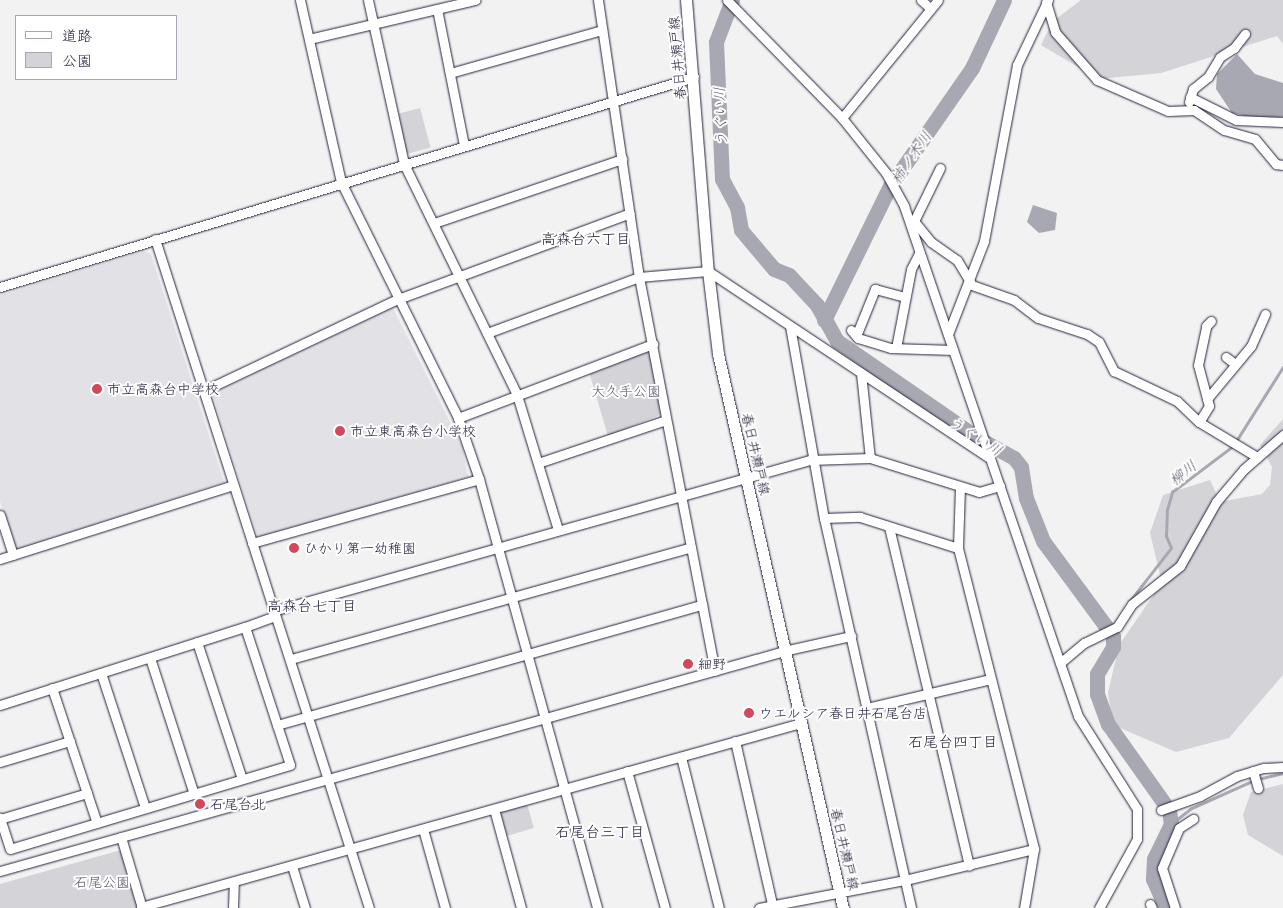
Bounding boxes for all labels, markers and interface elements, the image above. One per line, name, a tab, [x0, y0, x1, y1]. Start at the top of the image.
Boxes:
legend	[15, 15, 178, 80]
street label: 春日井瀬戸線	[665, 15, 689, 101]
text: 道路	[62, 23, 92, 46]
text: 公園	[62, 48, 92, 71]
water label: うぐい川	[709, 87, 729, 147]
water label: 柿ノ木川	[886, 127, 934, 187]
district label: 高森台六丁目	[541, 229, 631, 247]
place label: 市立高森台中学校	[107, 381, 219, 397]
marker: 市立高森台中学校	[91, 383, 103, 395]
park label: 大久手公園	[591, 383, 661, 399]
street label: 春日井瀬戸線	[738, 411, 774, 497]
water label: うぐい川	[946, 411, 1006, 459]
place label: 市立東高森台小学校	[350, 423, 476, 439]
marker: 市立東高森台小学校	[334, 425, 346, 437]
water label: 柳川	[1165, 456, 1199, 488]
place label: ひかり第一幼稚園	[304, 540, 416, 556]
marker: ひかり第一幼稚園	[288, 542, 300, 554]
district label: 高森台七丁目	[267, 596, 357, 614]
place label: 細野	[698, 656, 726, 672]
marker: 細野	[682, 658, 694, 670]
place label: ウエルシア春日井石尾台店	[759, 705, 927, 721]
marker: ウエルシア春日井石尾台店	[743, 707, 755, 719]
district label: 石尾台四丁目	[908, 732, 998, 750]
place label: 石尾台北	[210, 796, 266, 812]
marker: 石尾台北	[194, 798, 206, 810]
street label: 春日井瀬戸線	[827, 806, 863, 892]
district label: 石尾台三丁目	[555, 822, 645, 840]
park label: 石尾公園	[74, 874, 130, 890]

